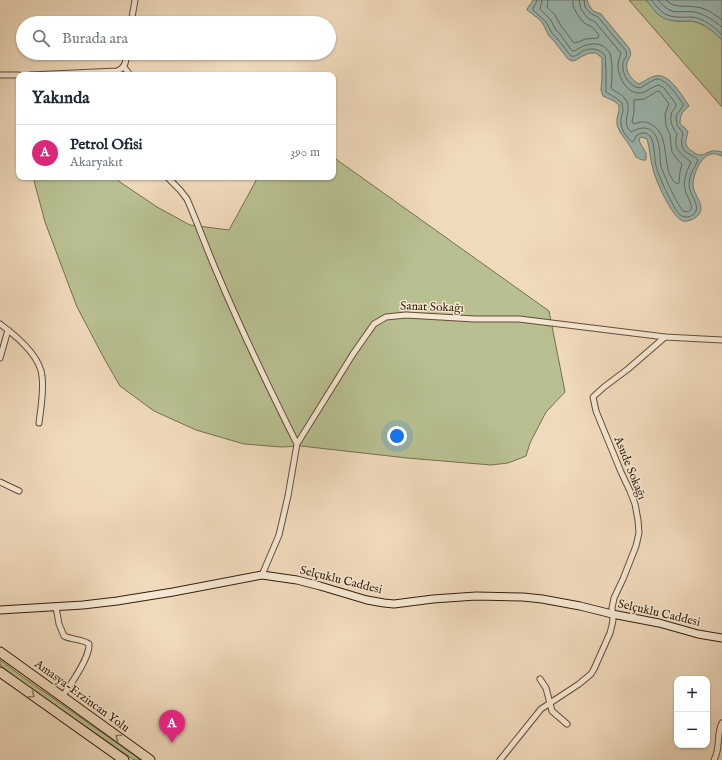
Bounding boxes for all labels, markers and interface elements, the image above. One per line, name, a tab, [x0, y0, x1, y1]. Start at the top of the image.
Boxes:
search box	[16, 16, 336, 60]
icon: search	[30, 27, 52, 49]
text: Burada ara	[62, 29, 128, 48]
text: Yakında	[32, 88, 90, 109]
text: Petrol Ofisi	[70, 135, 143, 154]
text: A	[41, 144, 49, 161]
text: 390 m	[290, 144, 320, 161]
text: Akaryakıt	[70, 154, 123, 171]
street label: Sanat Sokağı	[400, 298, 464, 316]
your location	[387, 426, 407, 446]
street label: Asude Sokağı	[610, 433, 650, 502]
street label: Selçuklu Caddesi	[298, 563, 384, 597]
street label: Selçuklu Caddesi	[616, 596, 702, 630]
street label: Amasya-Erzincan Yolu	[31, 656, 132, 736]
map controls	[674, 676, 710, 748]
button: +	[674, 676, 710, 712]
one-way arrow	[27, 690, 34, 697]
pin: A	[159, 710, 185, 743]
button: −	[674, 712, 710, 748]
one-way arrow	[116, 735, 123, 742]

